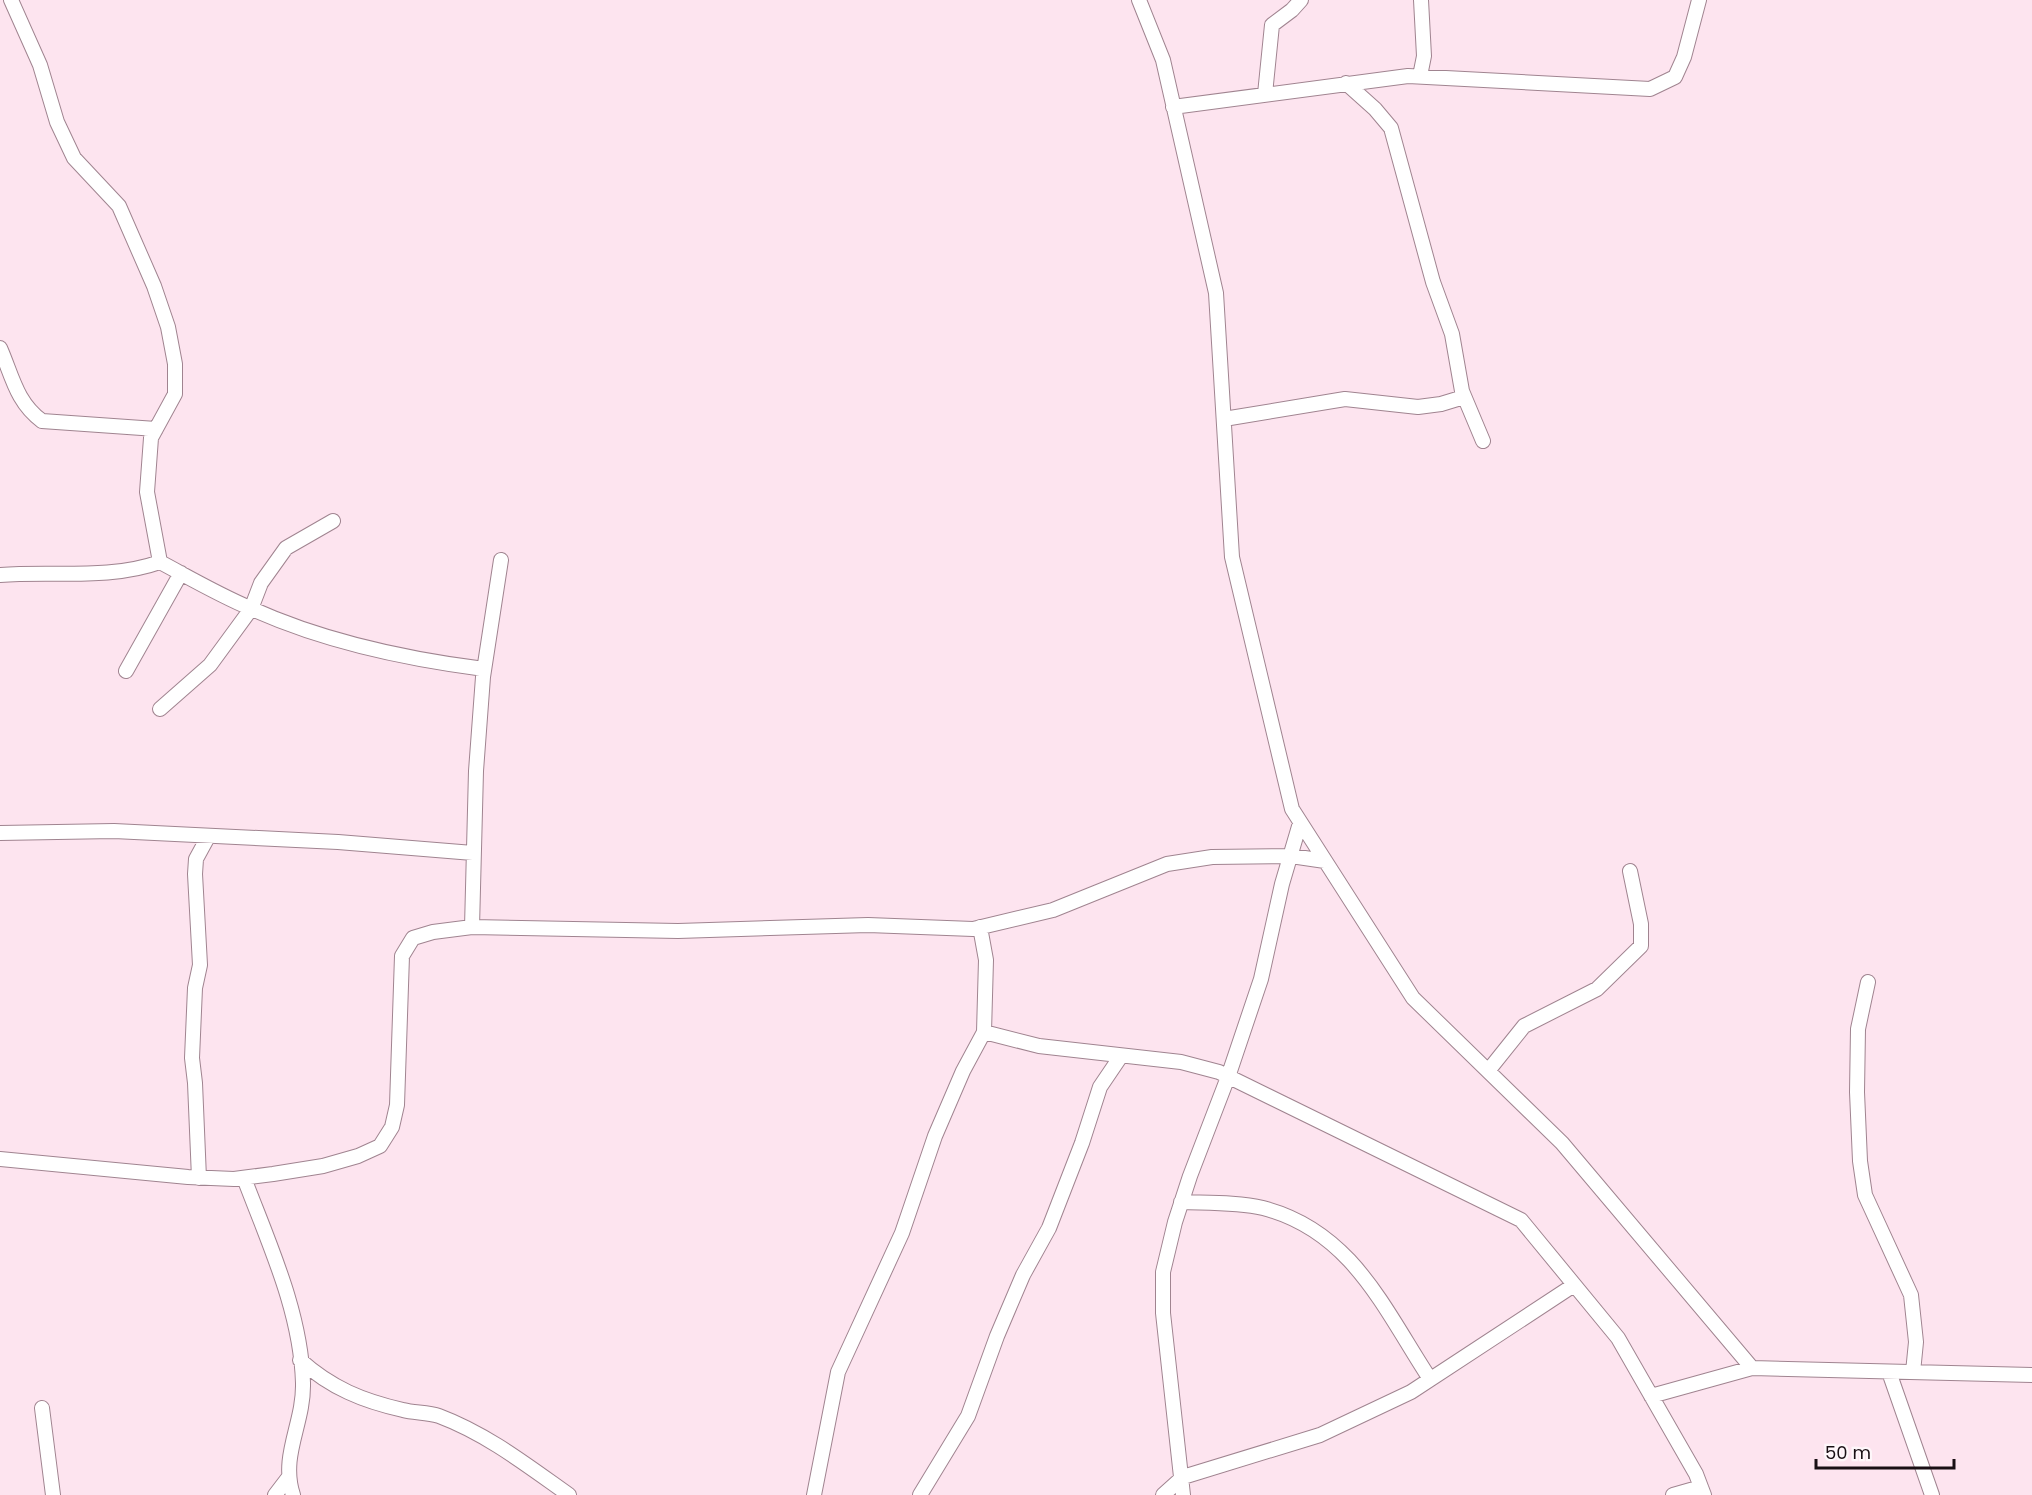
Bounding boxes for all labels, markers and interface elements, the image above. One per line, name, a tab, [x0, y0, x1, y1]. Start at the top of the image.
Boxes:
scale bar	[1816, 1432, 1954, 1470]
text: 50 m	[1825, 1440, 1871, 1465]

